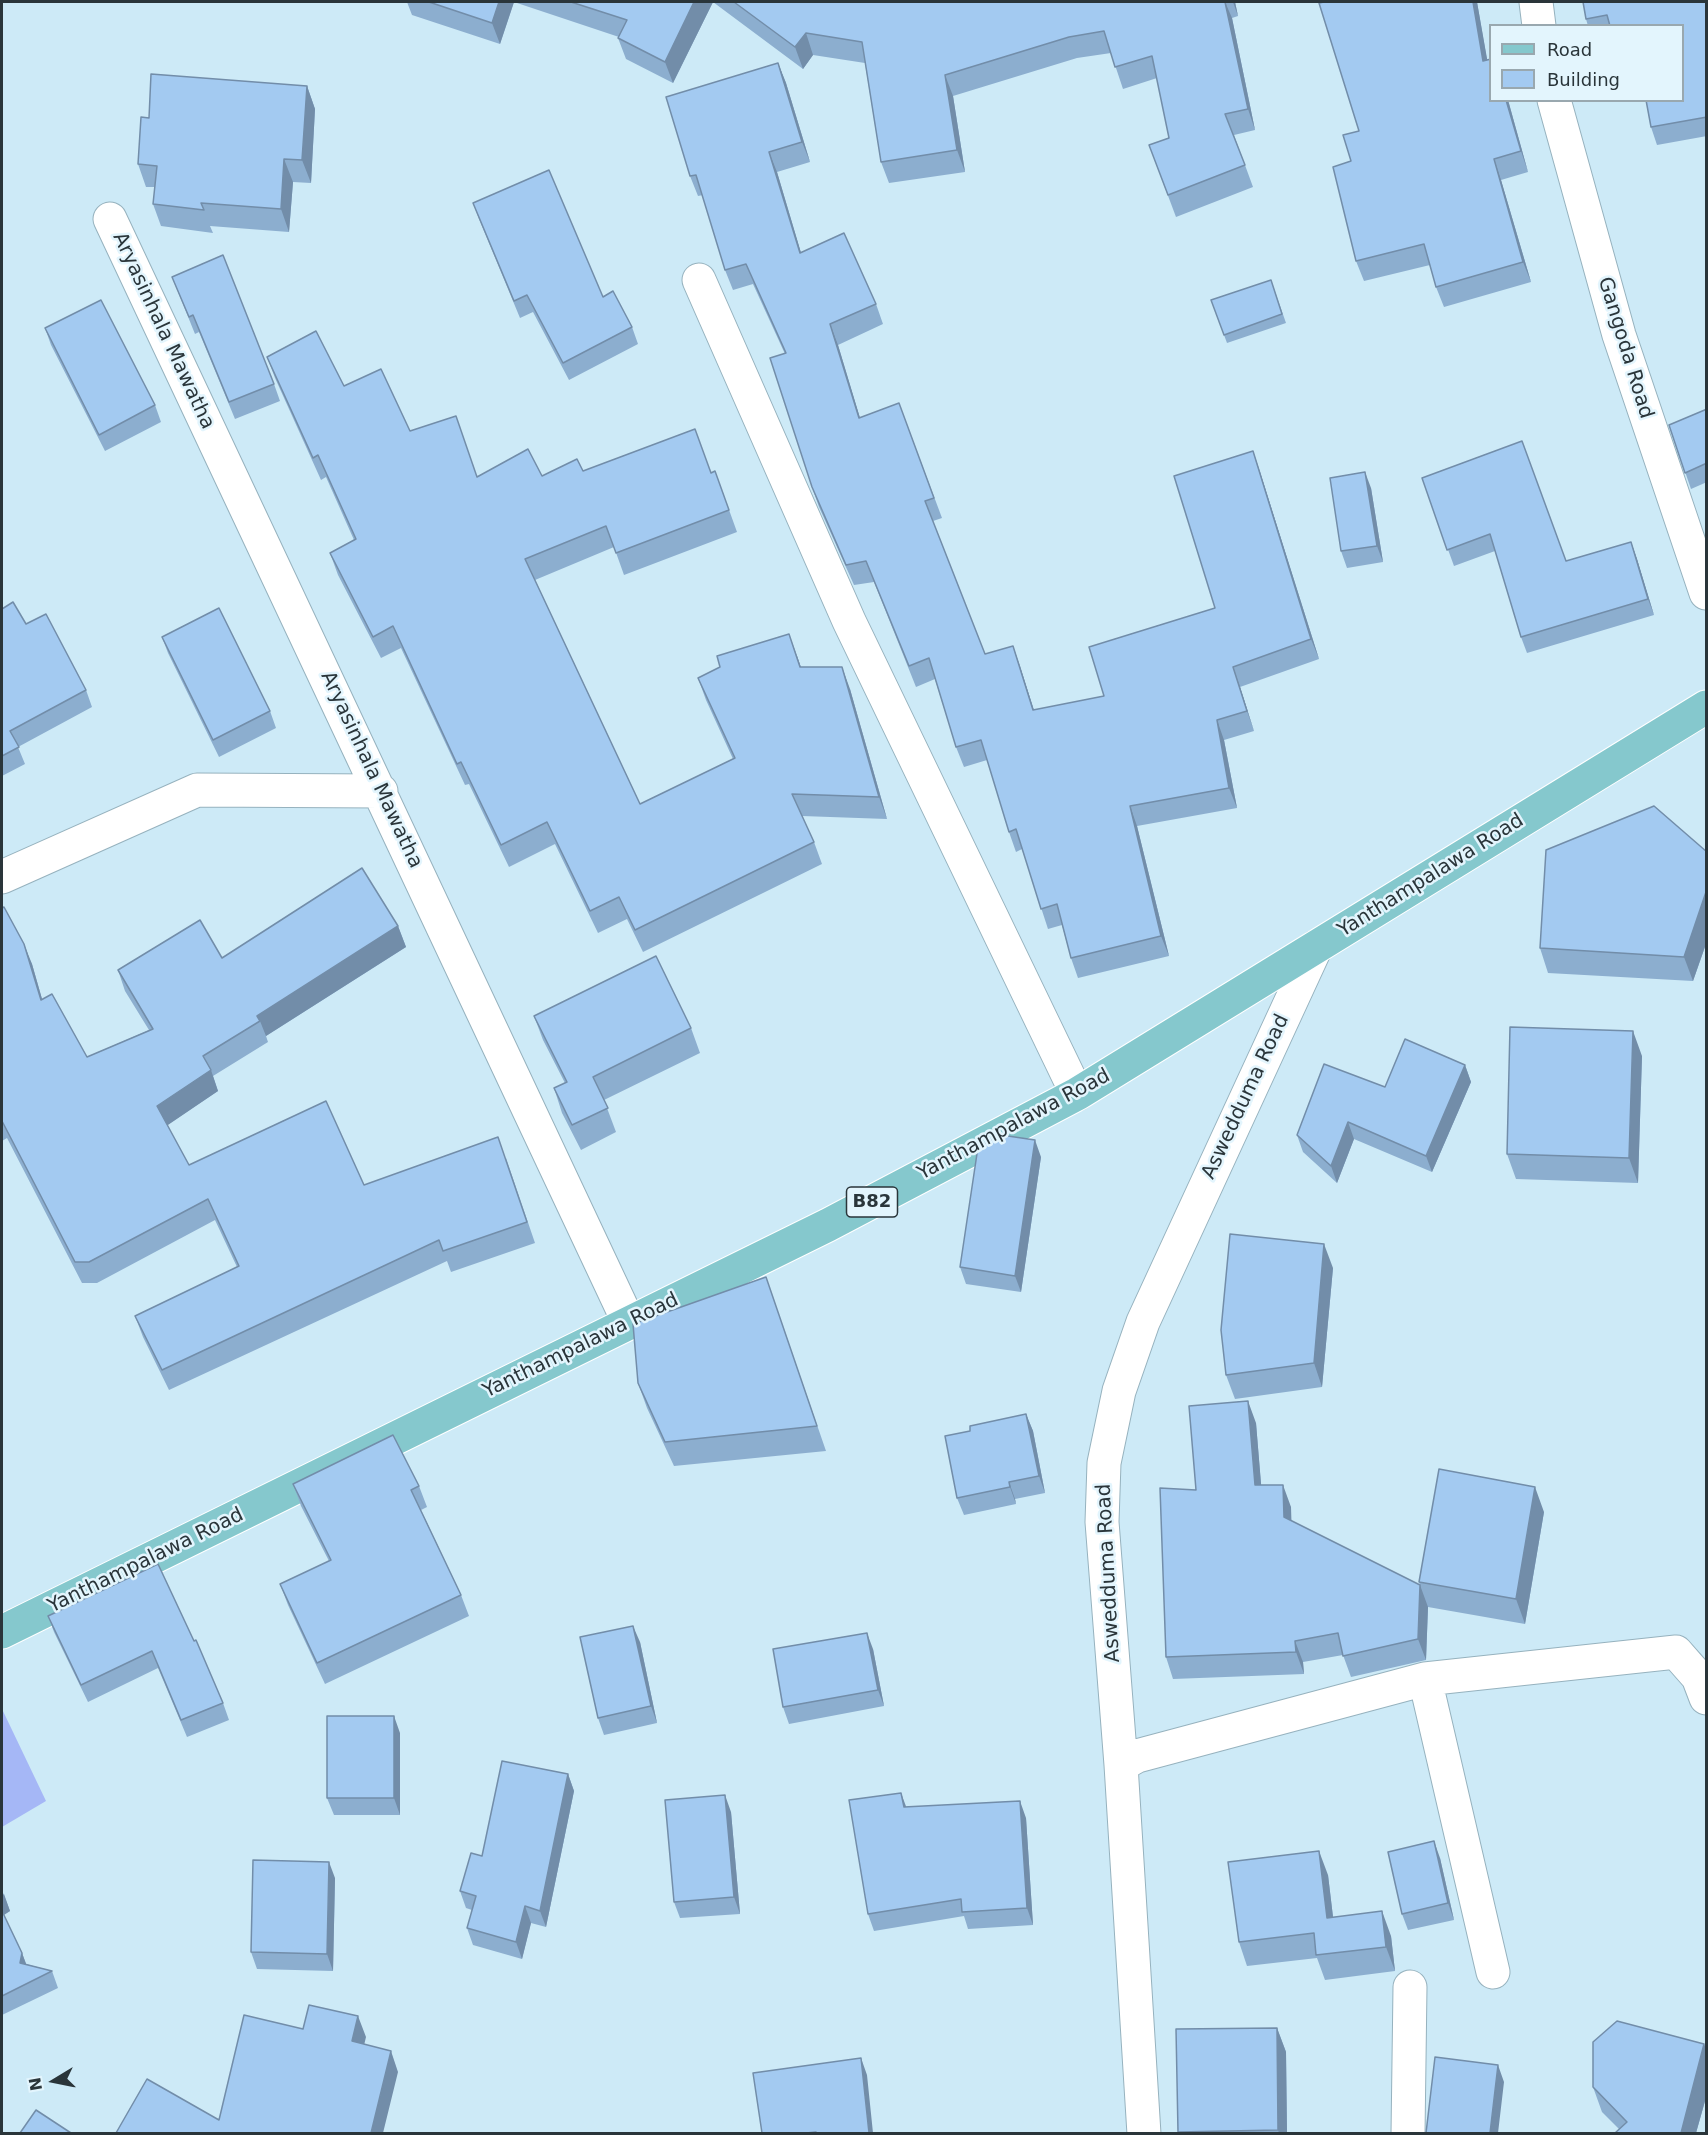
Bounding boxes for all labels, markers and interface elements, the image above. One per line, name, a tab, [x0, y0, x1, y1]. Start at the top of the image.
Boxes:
legend	[1489, 24, 1684, 102]
text: Road	[1547, 39, 1592, 60]
text: Building	[1547, 69, 1620, 90]
street label: Aryasinhala Mawatha	[107, 229, 219, 433]
street label: Gangoda Road	[1592, 274, 1658, 422]
street label: Aryasinhala Mawatha	[315, 668, 427, 872]
street label: Yanthampalawa Road	[1334, 809, 1528, 943]
street label: Aswedduma Road	[1197, 1011, 1295, 1183]
street label: Yanthampalawa Road	[914, 1064, 1114, 1186]
road number: B82	[846, 1187, 898, 1217]
street label: Yanthampalawa Road	[479, 1288, 683, 1404]
street label: Aswedduma Road	[1092, 1483, 1126, 1663]
street label: Yanthampalawa Road	[44, 1503, 248, 1619]
north arrow	[24, 2051, 84, 2111]
text: N	[25, 2076, 46, 2092]

